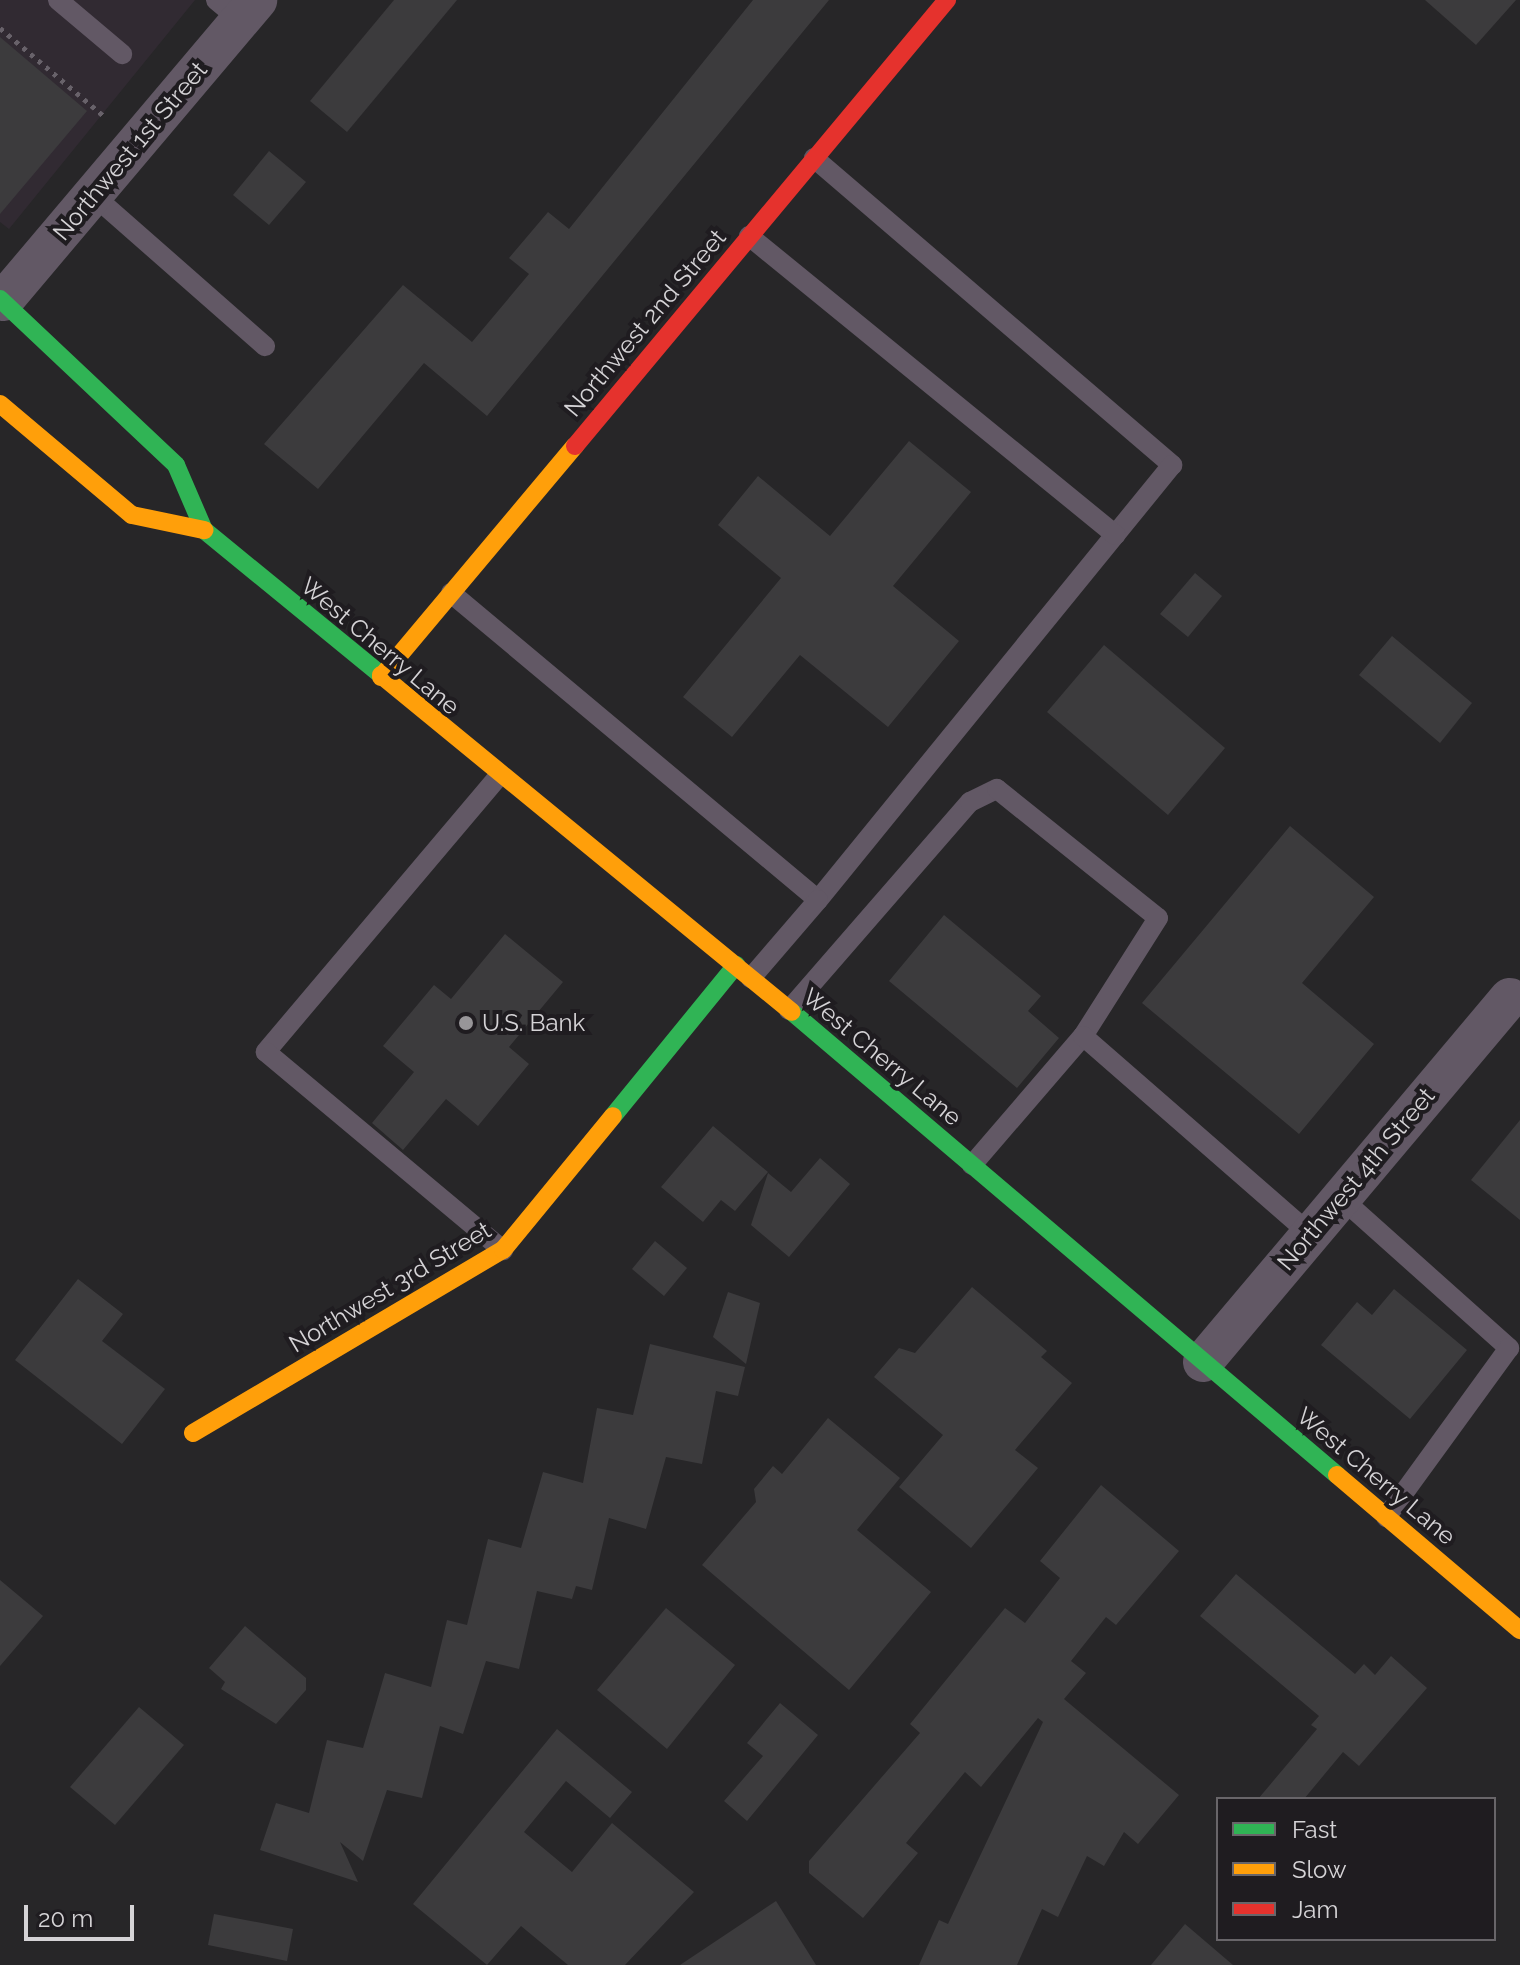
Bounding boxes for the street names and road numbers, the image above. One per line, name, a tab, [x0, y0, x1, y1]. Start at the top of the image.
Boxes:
street label: Northwest 1st Street	[47, 56, 213, 246]
street label: Northwest 2nd Street	[558, 223, 732, 423]
street label: West Cherry Lane	[295, 571, 465, 721]
street label: West Cherry Lane	[797, 982, 967, 1132]
street label: Northwest 4th Street	[1271, 1082, 1441, 1276]
street label: Northwest 3rd Street	[284, 1215, 496, 1359]
street label: West Cherry Lane	[1291, 1401, 1461, 1551]

